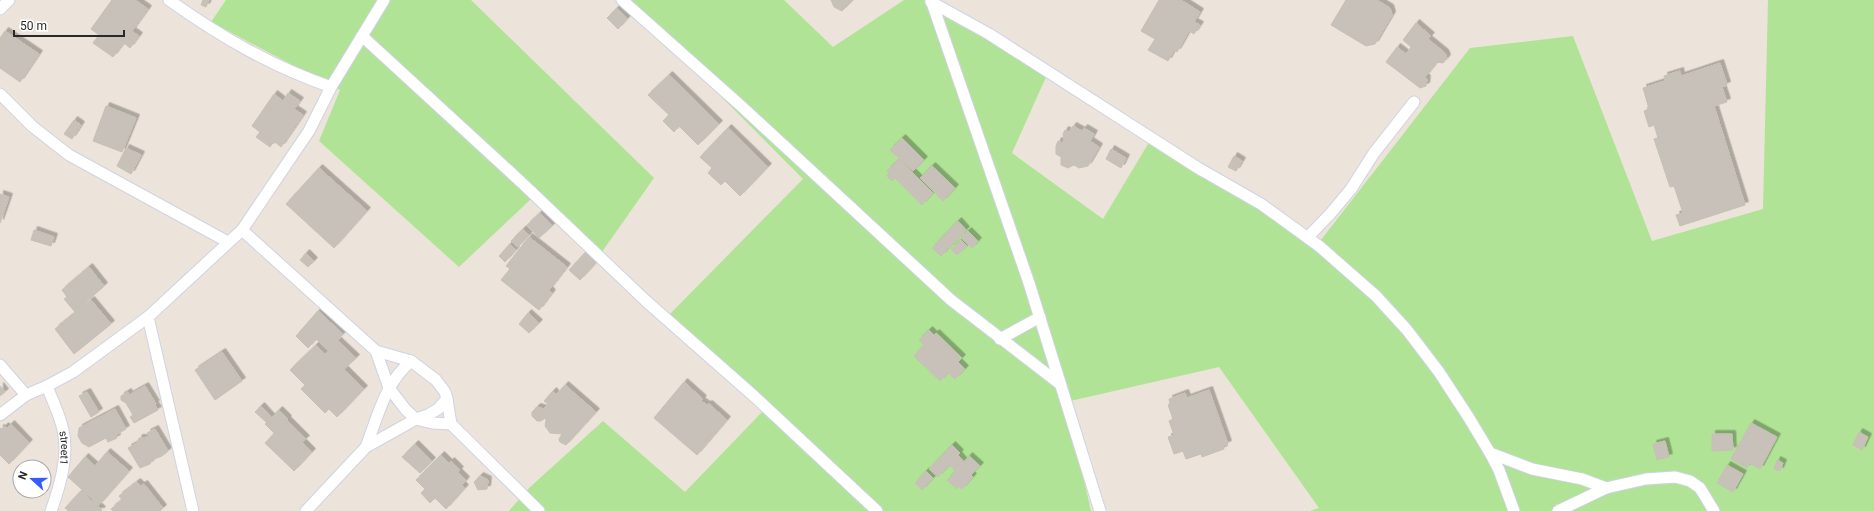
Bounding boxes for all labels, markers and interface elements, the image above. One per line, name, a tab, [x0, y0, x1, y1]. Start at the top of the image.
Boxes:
scale bar	[14, 12, 124, 38]
text: 50 m	[20, 19, 47, 33]
street label: street1	[56, 430, 71, 466]
north arrow	[12, 459, 52, 499]
text: N	[16, 469, 31, 482]

